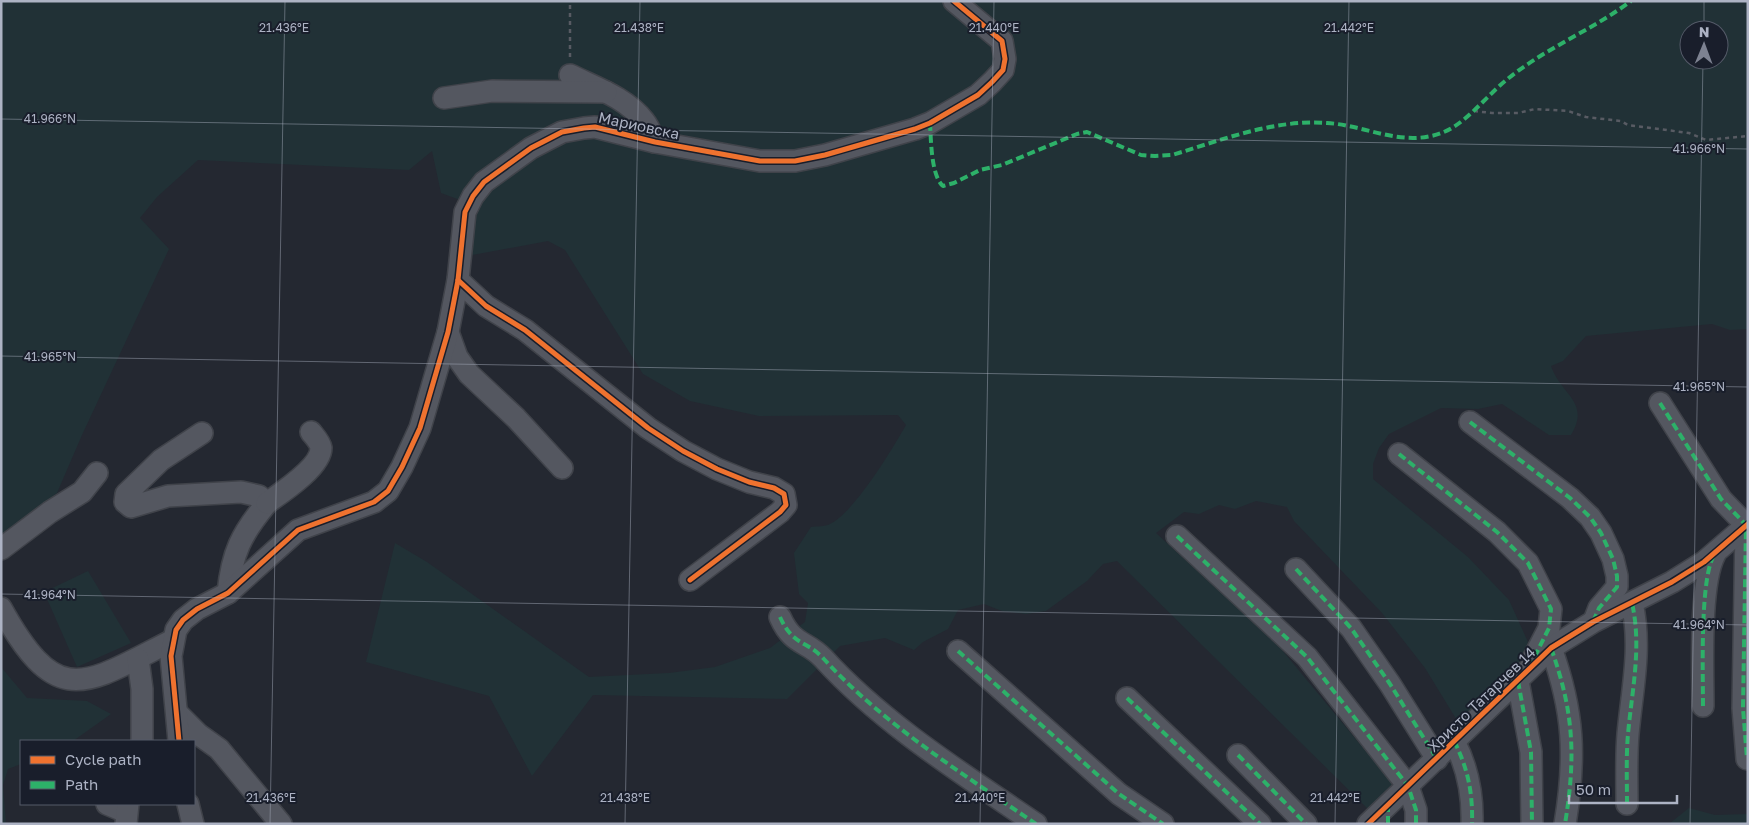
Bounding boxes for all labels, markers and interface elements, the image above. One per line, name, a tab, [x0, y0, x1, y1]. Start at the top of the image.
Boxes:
text: 21.436°E	[259, 20, 309, 35]
text: 21.438°E	[614, 20, 664, 35]
text: 21.440°E	[969, 20, 1019, 35]
text: 21.442°E	[1324, 20, 1374, 35]
north arrow	[1679, 20, 1729, 70]
text: N	[1699, 23, 1710, 40]
street label: Мариовска	[597, 108, 681, 142]
text: 41.966°N	[24, 111, 76, 126]
text: 41.966°N	[1673, 141, 1725, 156]
text: 41.965°N	[24, 349, 76, 364]
text: 41.965°N	[1673, 379, 1725, 394]
text: 41.964°N	[24, 587, 76, 602]
text: 41.964°N	[1673, 617, 1725, 632]
street label: Христо Татарчев 14	[1423, 643, 1539, 755]
legend	[20, 740, 195, 805]
text: Cycle path	[65, 750, 141, 768]
scale bar	[1569, 772, 1676, 804]
text: Path	[65, 775, 98, 793]
text: 50 m	[1576, 780, 1611, 798]
text: 21.436°E	[246, 790, 296, 805]
text: 21.438°E	[600, 790, 650, 805]
text: 21.440°E	[955, 790, 1005, 805]
text: 21.442°E	[1310, 790, 1360, 805]

